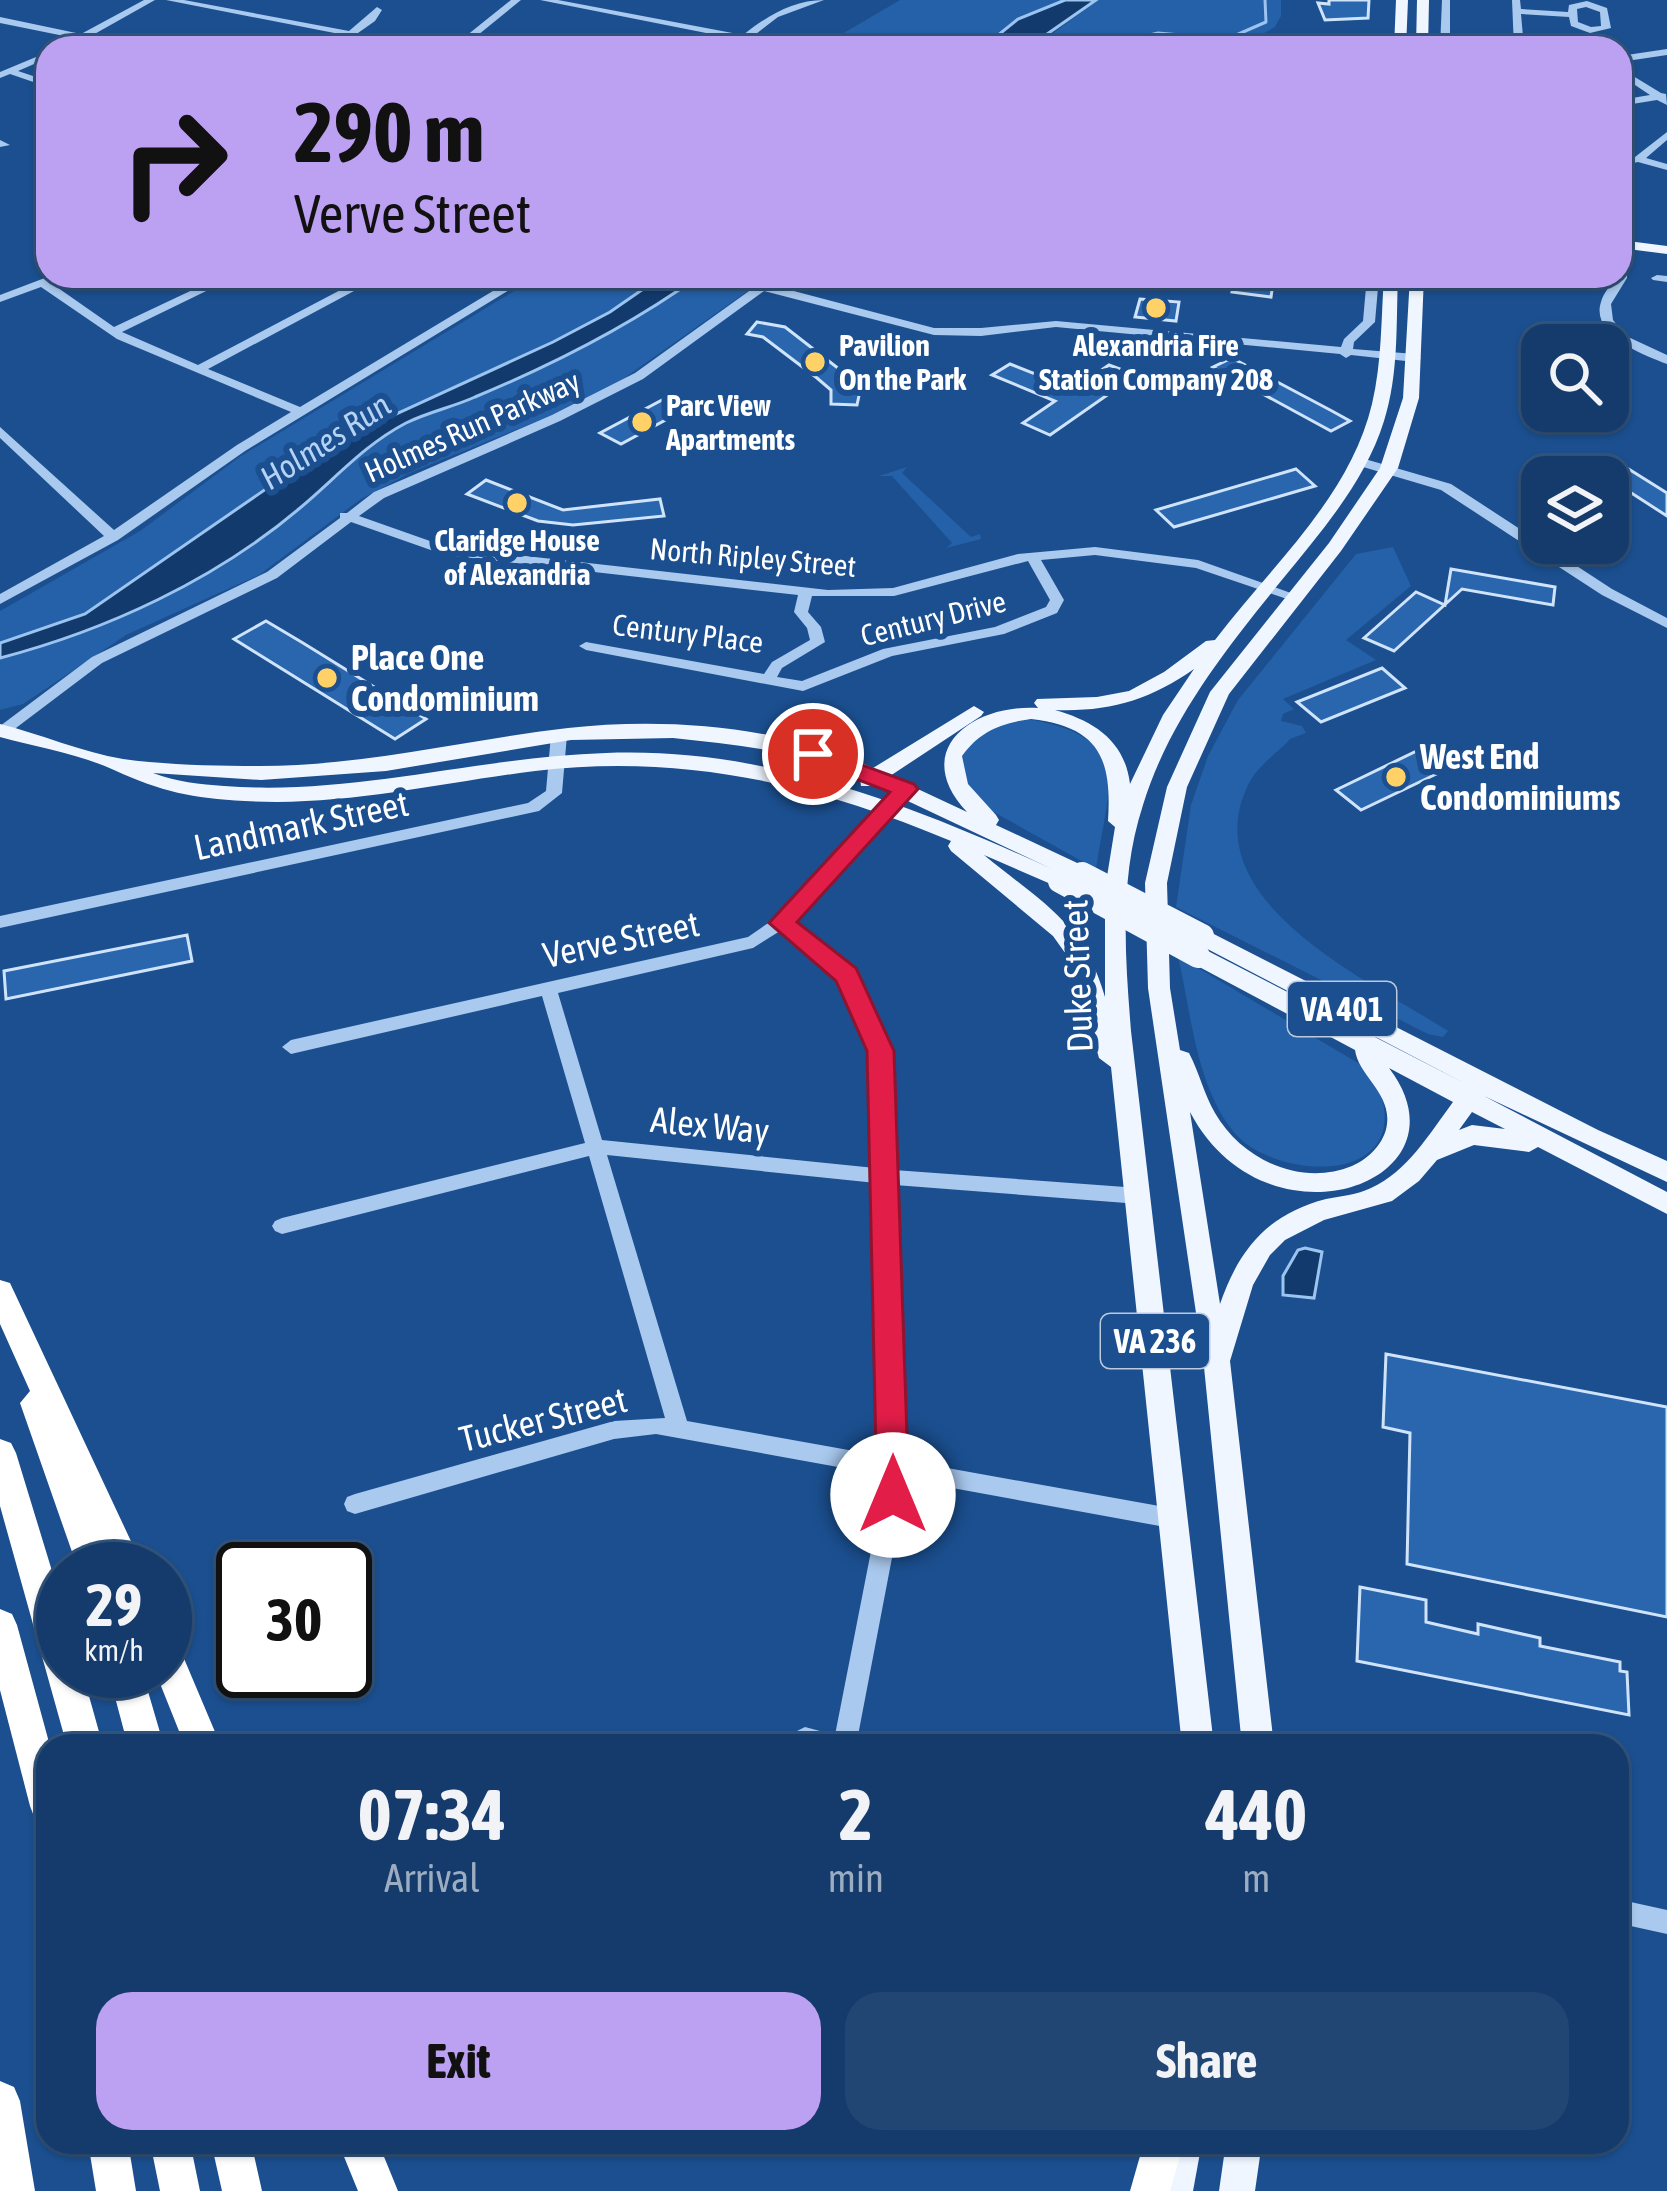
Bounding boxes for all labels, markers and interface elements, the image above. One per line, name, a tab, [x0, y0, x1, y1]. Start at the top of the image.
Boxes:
icon: right	[96, 84, 252, 240]
text: 290 m	[294, 84, 484, 180]
text: Verve Street	[294, 183, 531, 244]
marker: Alexandria Fire Station Company 208	[1143, 295, 1169, 321]
map controls	[1521, 324, 1629, 564]
button: search	[1521, 324, 1629, 432]
place label: Pavilion On the Park	[839, 328, 967, 396]
place label: Alexandria Fire Station Company 208	[1039, 328, 1273, 396]
marker: Pavilion On the Park	[802, 349, 828, 375]
street label: Holmes Run Parkway	[359, 363, 585, 489]
water label: Holmes Run	[253, 385, 397, 497]
place label: Parc View Apartments	[665, 388, 795, 456]
marker: Parc View Apartments	[629, 409, 655, 435]
button: layers	[1521, 456, 1629, 564]
marker: Claridge House of Alexandria	[504, 490, 530, 516]
place label: Claridge House of Alexandria	[434, 523, 600, 591]
street label: North Ripley Street	[648, 531, 858, 583]
street label: Century Drive	[857, 584, 1009, 652]
street label: Century Place	[611, 607, 765, 659]
place label: Place One Condominium	[351, 636, 539, 719]
marker: Place One Condominium	[314, 665, 340, 691]
pin	[762, 703, 864, 805]
icon: arrive	[780, 721, 846, 787]
place label: West End Condominiums	[1419, 735, 1621, 818]
marker: West End Condominiums	[1383, 764, 1409, 790]
street label: Landmark Street	[190, 782, 412, 868]
street label: Duke Street	[1053, 899, 1101, 1053]
street label: Verve Street	[539, 902, 703, 976]
road number: VA 401	[1288, 982, 1396, 1036]
street label: Alex Way	[649, 1098, 771, 1152]
road number: VA 236	[1101, 1314, 1209, 1368]
street label: Tucker Street	[455, 1378, 631, 1460]
position arrow	[830, 1432, 956, 1558]
speed limit sign: 30	[216, 1542, 372, 1698]
text: 29	[86, 1570, 142, 1639]
text: km/h	[84, 1633, 144, 1667]
text: 07:34	[358, 1773, 506, 1855]
text: 2	[839, 1773, 873, 1855]
text: 440	[1206, 1773, 1307, 1855]
text: Arrival	[384, 1856, 480, 1900]
text: min	[828, 1856, 884, 1900]
text: m	[1242, 1856, 1270, 1900]
button: Exit	[96, 1992, 821, 2130]
button: Share	[845, 1992, 1569, 2130]

